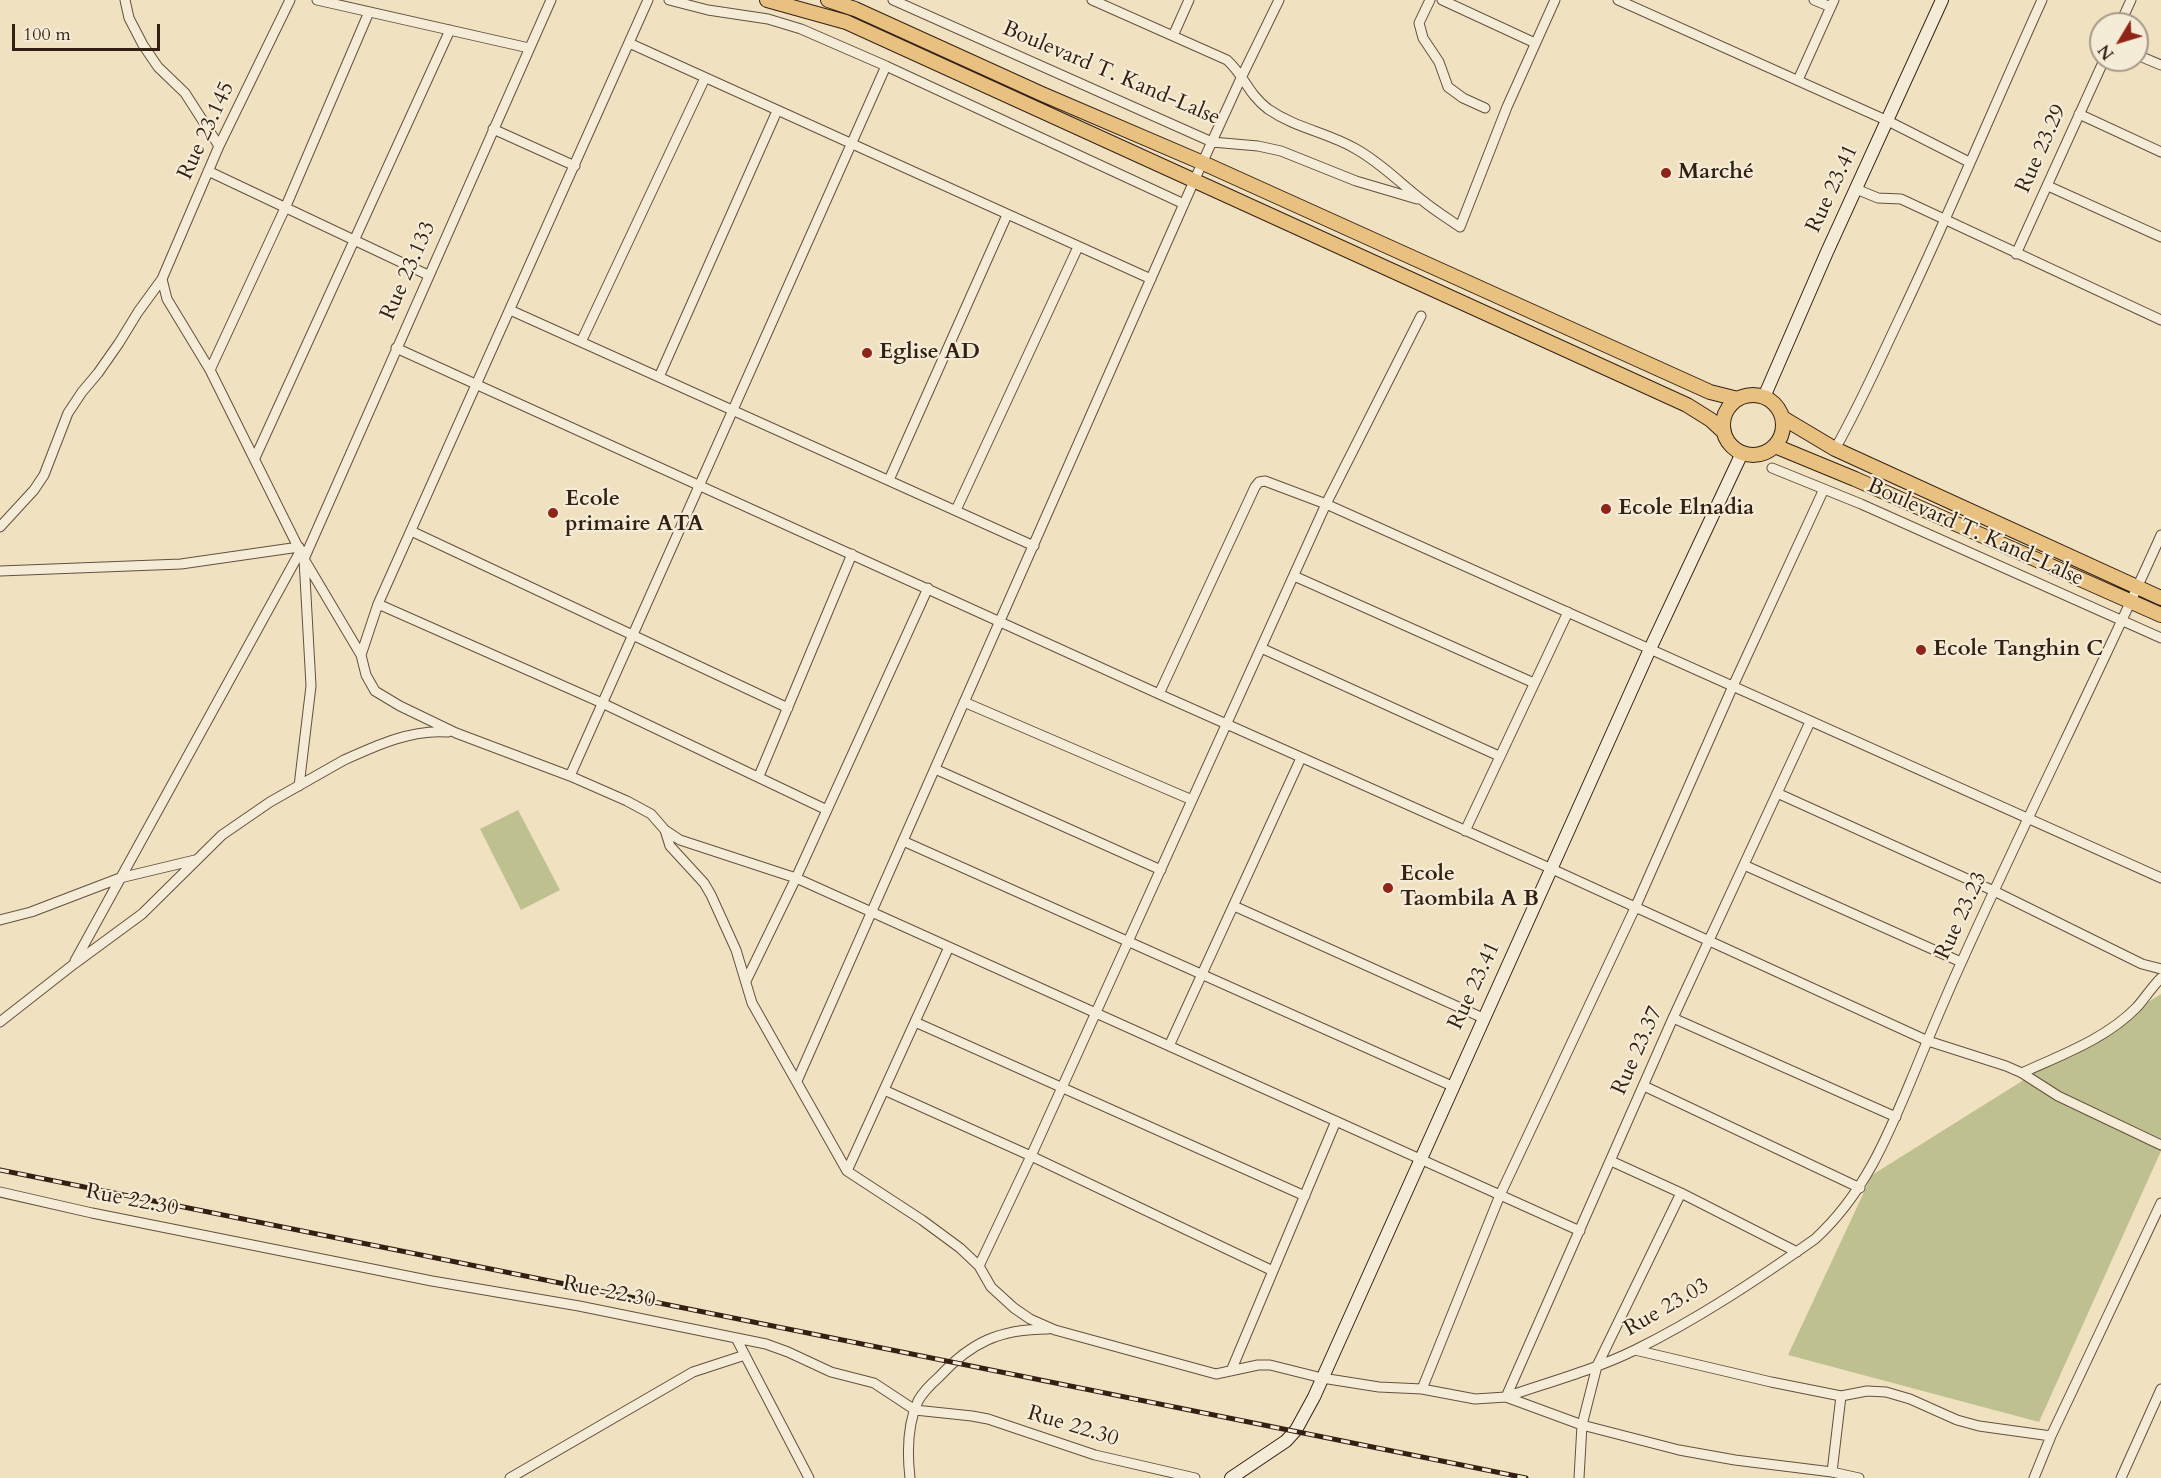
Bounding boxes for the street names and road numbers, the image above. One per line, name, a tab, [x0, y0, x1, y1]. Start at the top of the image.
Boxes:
street label: Boulevard T. Kand-Lalse	[998, 16, 1224, 132]
street label: Rue 23.145	[173, 78, 241, 184]
street label: Rue 23.29	[2011, 101, 2073, 197]
street label: Rue 23.41	[1801, 141, 1865, 237]
street label: Rue 23.133	[376, 218, 442, 324]
street label: Boulevard T. Kand-Lalse	[1863, 473, 2087, 593]
street label: Rue 23.23	[1930, 868, 1994, 964]
street label: Rue 23.41	[1443, 938, 1507, 1034]
street label: Rue 23.37	[1607, 1003, 1669, 1099]
street label: Rue 22.30	[83, 1179, 181, 1223]
street label: Rue 22.30	[560, 1271, 658, 1315]
street label: Rue 23.03	[1620, 1273, 1714, 1343]
street label: Rue 22.30	[1024, 1401, 1122, 1453]

